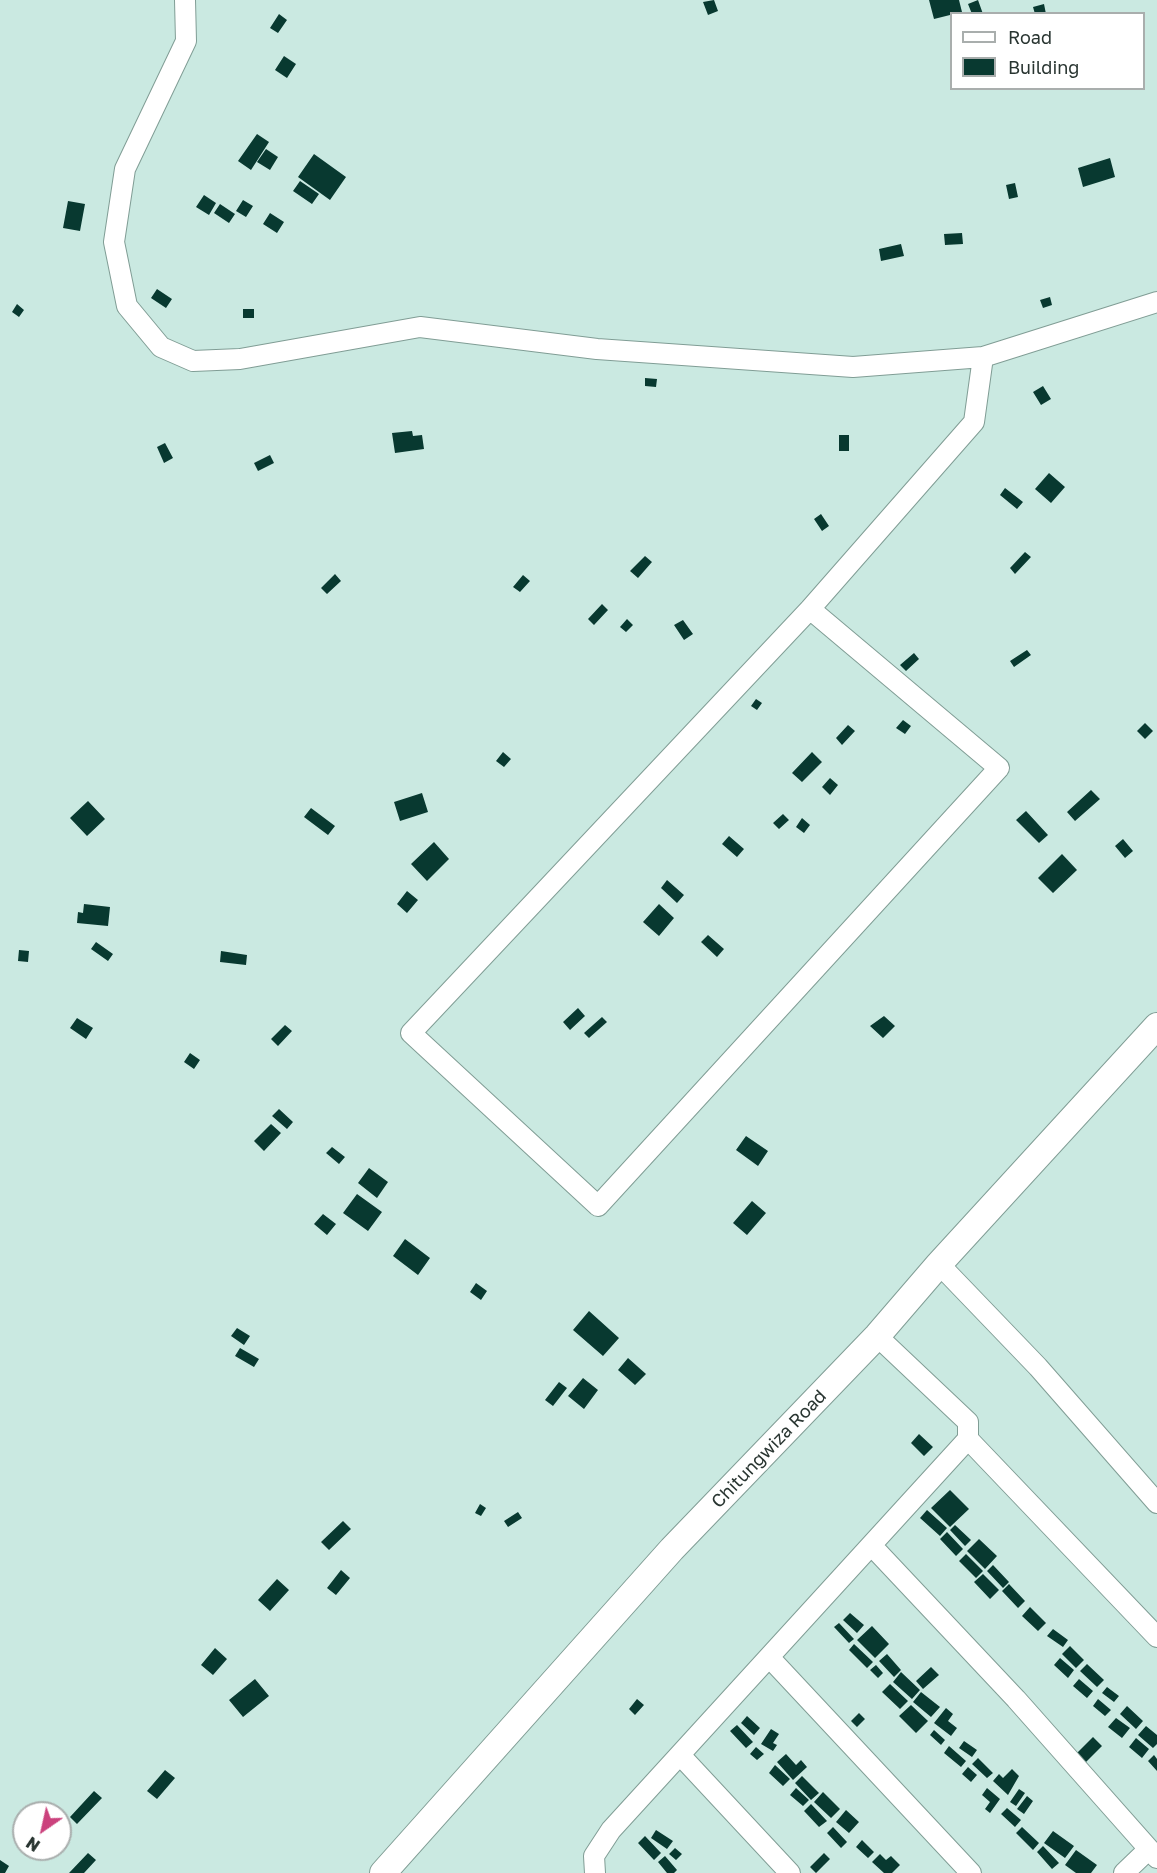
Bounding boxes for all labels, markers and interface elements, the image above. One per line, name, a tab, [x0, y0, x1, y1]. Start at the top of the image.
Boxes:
legend	[950, 12, 1145, 90]
text: Road	[1008, 26, 1052, 48]
text: Building	[1008, 56, 1079, 78]
street label: Chitungwiza Road	[707, 1385, 831, 1513]
north arrow	[12, 1801, 72, 1861]
text: N	[22, 1833, 44, 1856]

